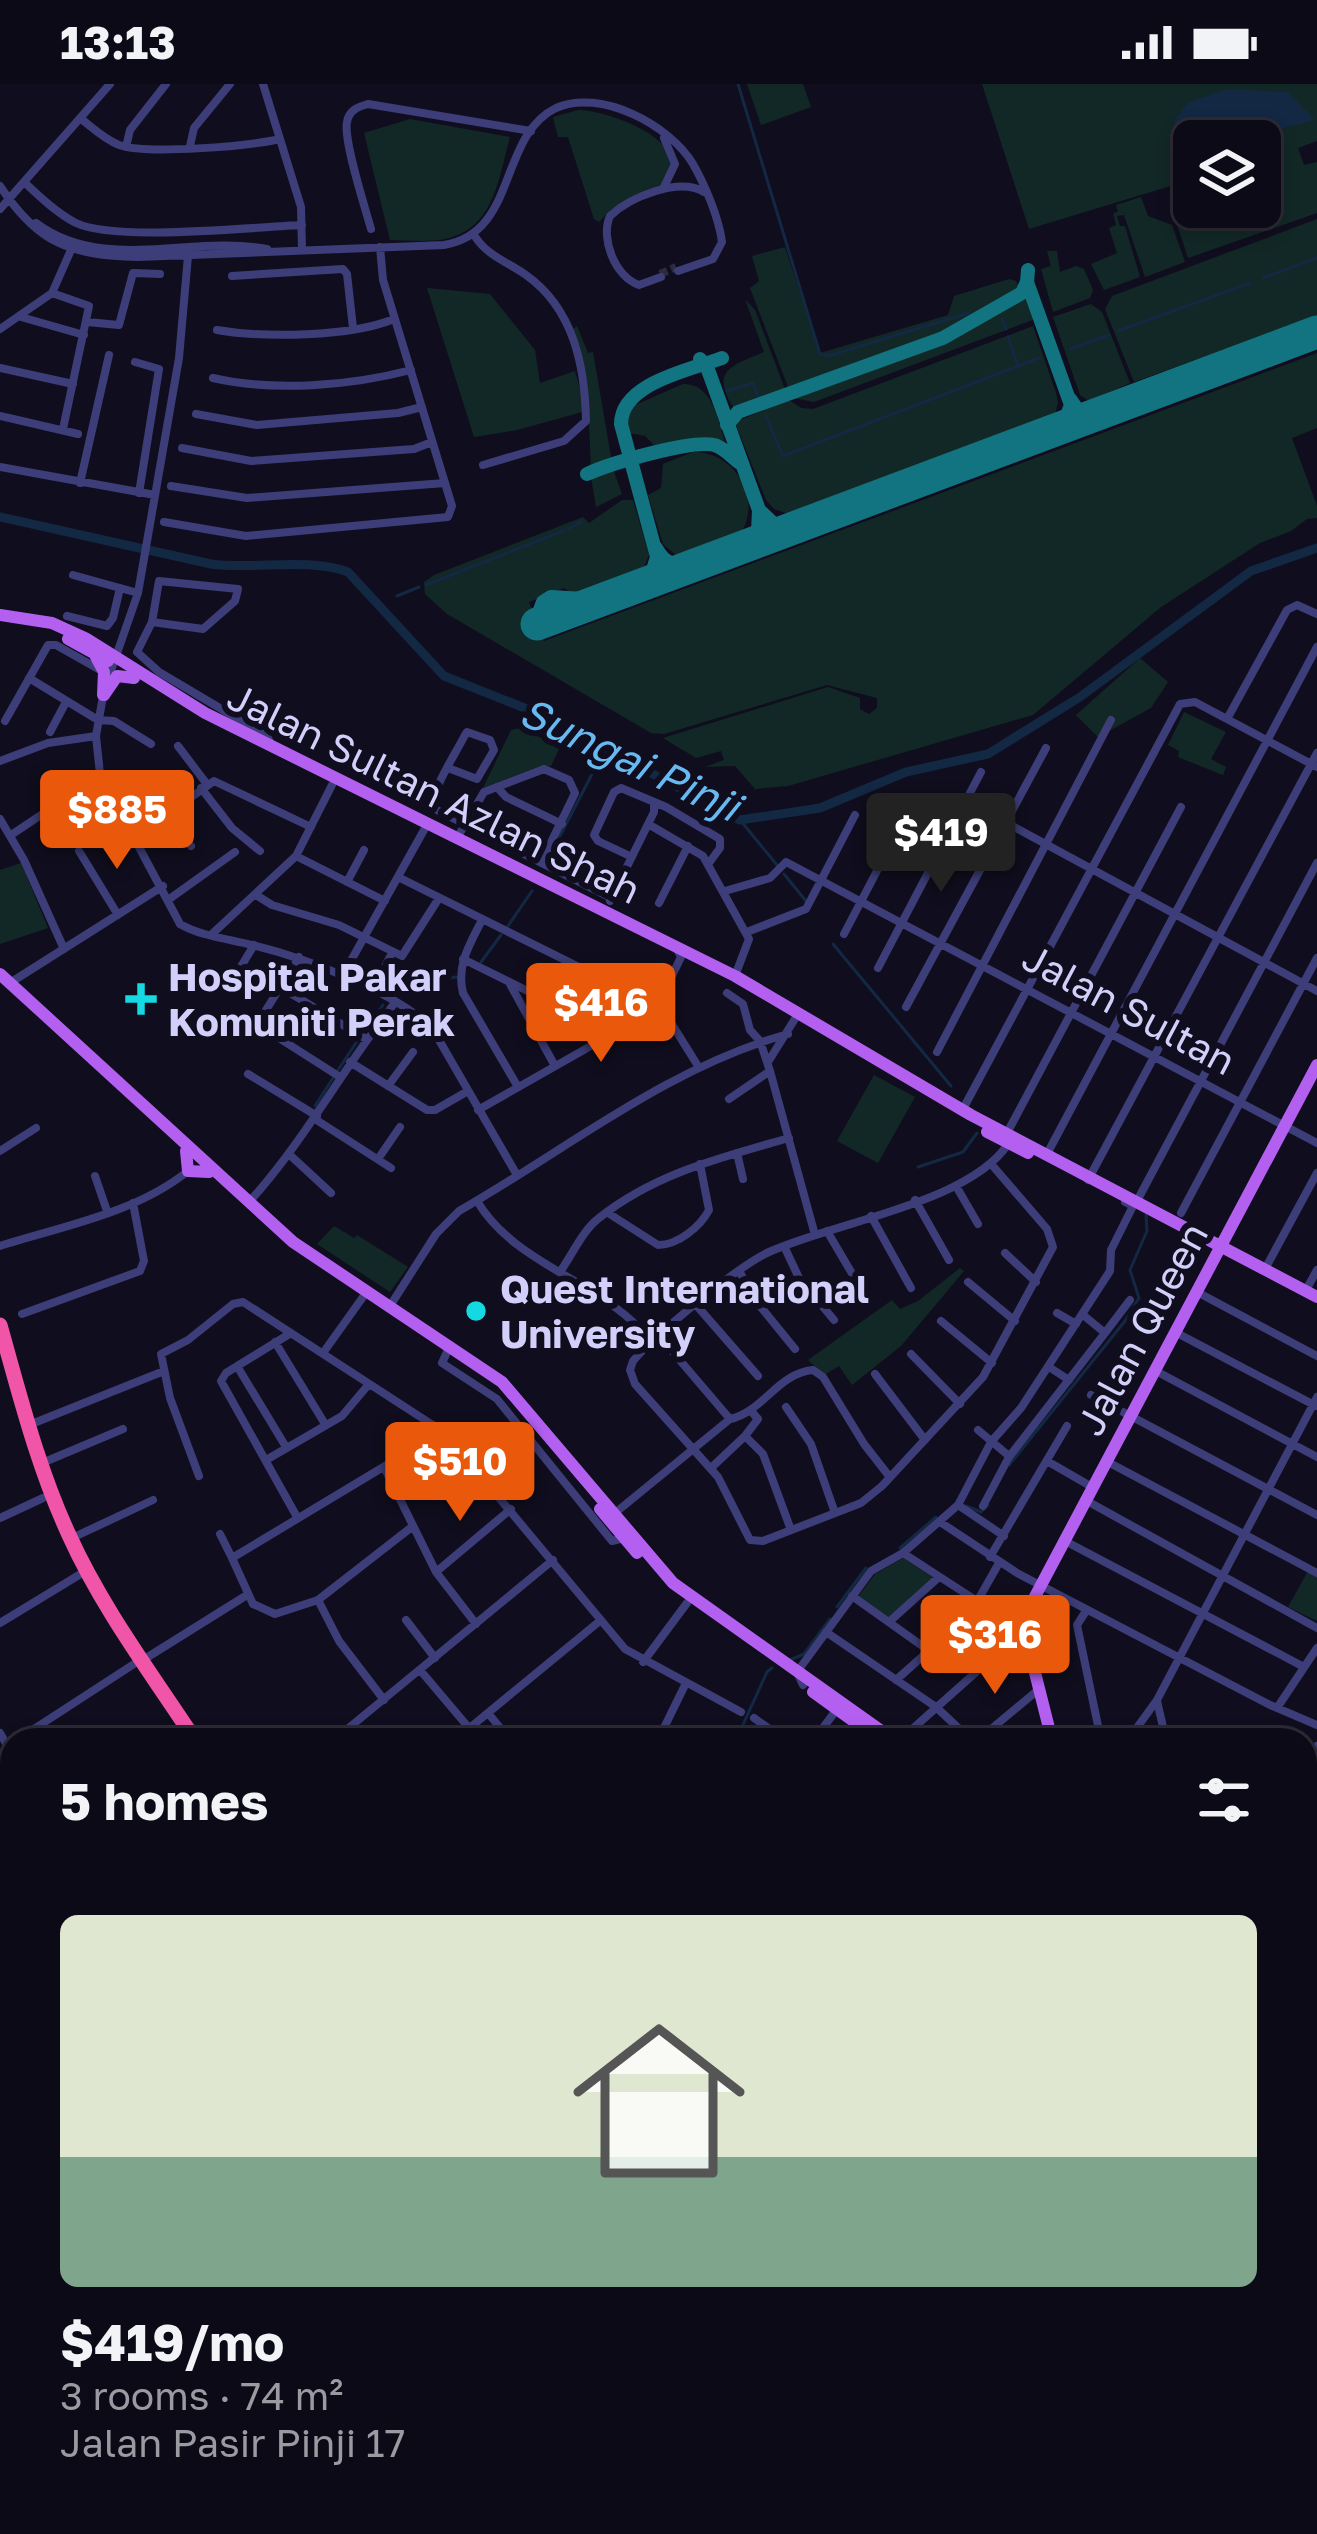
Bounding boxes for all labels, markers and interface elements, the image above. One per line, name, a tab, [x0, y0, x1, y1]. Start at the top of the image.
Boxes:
text: 13:13	[60, 15, 176, 69]
map controls	[1173, 120, 1281, 228]
button: layers	[1173, 120, 1281, 228]
street label: Jalan Sultan Azlan Shah	[220, 672, 648, 913]
water label: Sungai Pinji	[513, 685, 752, 833]
pin: $885	[46, 770, 188, 872]
text: $885	[67, 785, 167, 832]
pin: $419	[870, 793, 1012, 895]
text: $419	[893, 808, 989, 855]
street label: Jalan Sultan	[1015, 933, 1243, 1084]
place label: Hospital Pakar Komuniti Perak	[168, 953, 456, 1045]
pin: $416	[530, 963, 672, 1065]
text: $416	[553, 978, 649, 1025]
marker: Hospital Pakar Komuniti Perak	[125, 983, 157, 1015]
street label: Jalan Queen	[1066, 1215, 1217, 1443]
place label: Quest International University	[500, 1265, 869, 1357]
marker: Quest International University	[463, 1298, 489, 1324]
pin: $510	[389, 1422, 531, 1524]
text: $510	[412, 1437, 508, 1484]
pin: $316	[924, 1595, 1066, 1697]
text: $316	[948, 1610, 1042, 1657]
icon: filters	[1191, 1767, 1257, 1833]
text: 5 homes	[60, 1770, 269, 1831]
icon: home	[551, 1993, 767, 2209]
text: $419/mo	[60, 2311, 284, 2372]
text: 3 rooms · 74 m²	[60, 2372, 343, 2419]
text: Jalan Pasir Pinji 17	[60, 2419, 405, 2466]

